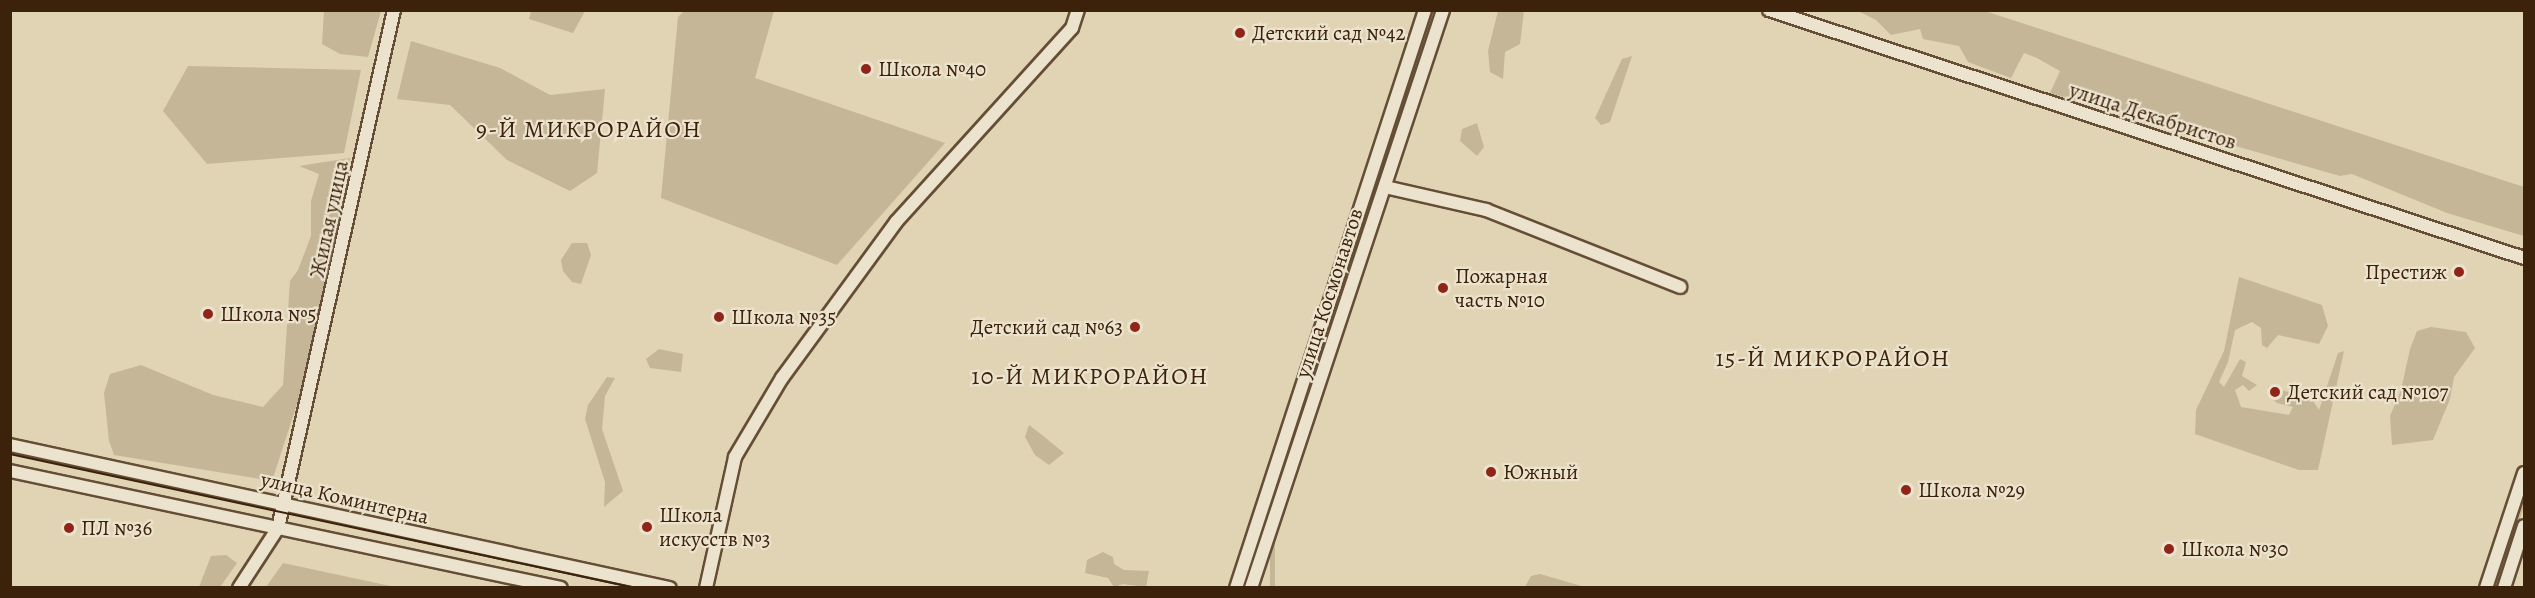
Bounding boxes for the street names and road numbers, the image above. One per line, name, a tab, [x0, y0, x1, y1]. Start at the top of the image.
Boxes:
street label: улица Декабристов	[2066, 77, 2240, 155]
street label: Жилая улица	[304, 158, 354, 280]
street label: улица Космонавтов	[1290, 205, 1368, 381]
street label: улица Коминтерна	[259, 466, 431, 530]

